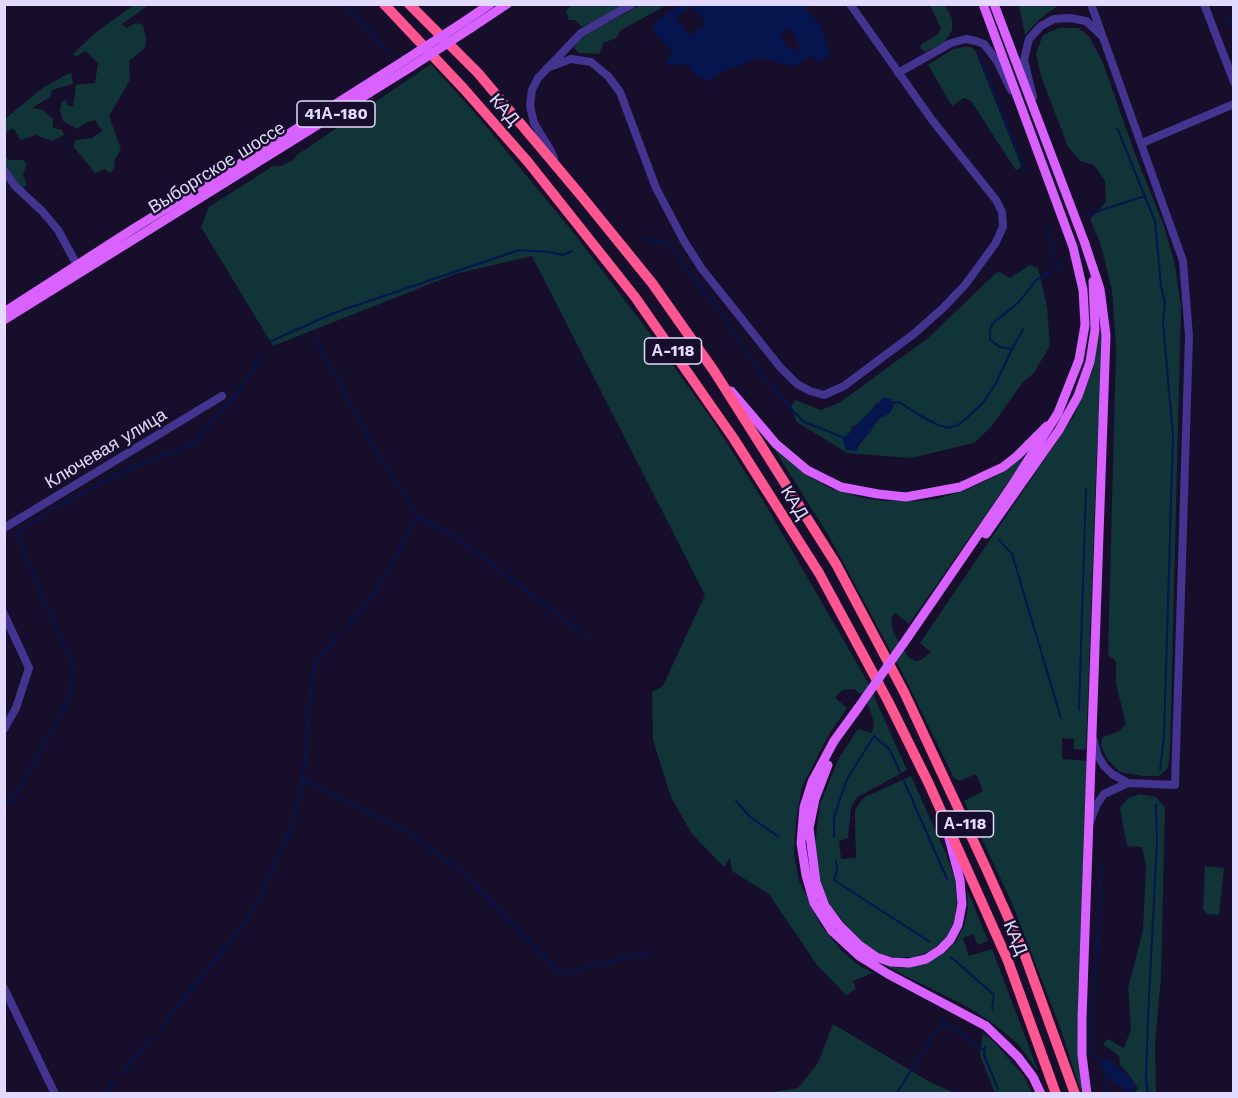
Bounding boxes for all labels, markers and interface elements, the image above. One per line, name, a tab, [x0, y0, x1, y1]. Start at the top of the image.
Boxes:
street label: КАД	[484, 90, 524, 130]
road number: 41А-180	[297, 101, 375, 127]
street label: Выборгское шоссе	[145, 117, 289, 219]
road number: А-118	[644, 338, 702, 364]
street label: Ключевая улица	[41, 404, 171, 494]
street label: КАД	[775, 482, 813, 524]
road number: А-118	[936, 811, 994, 837]
street label: КАД	[998, 918, 1032, 958]

